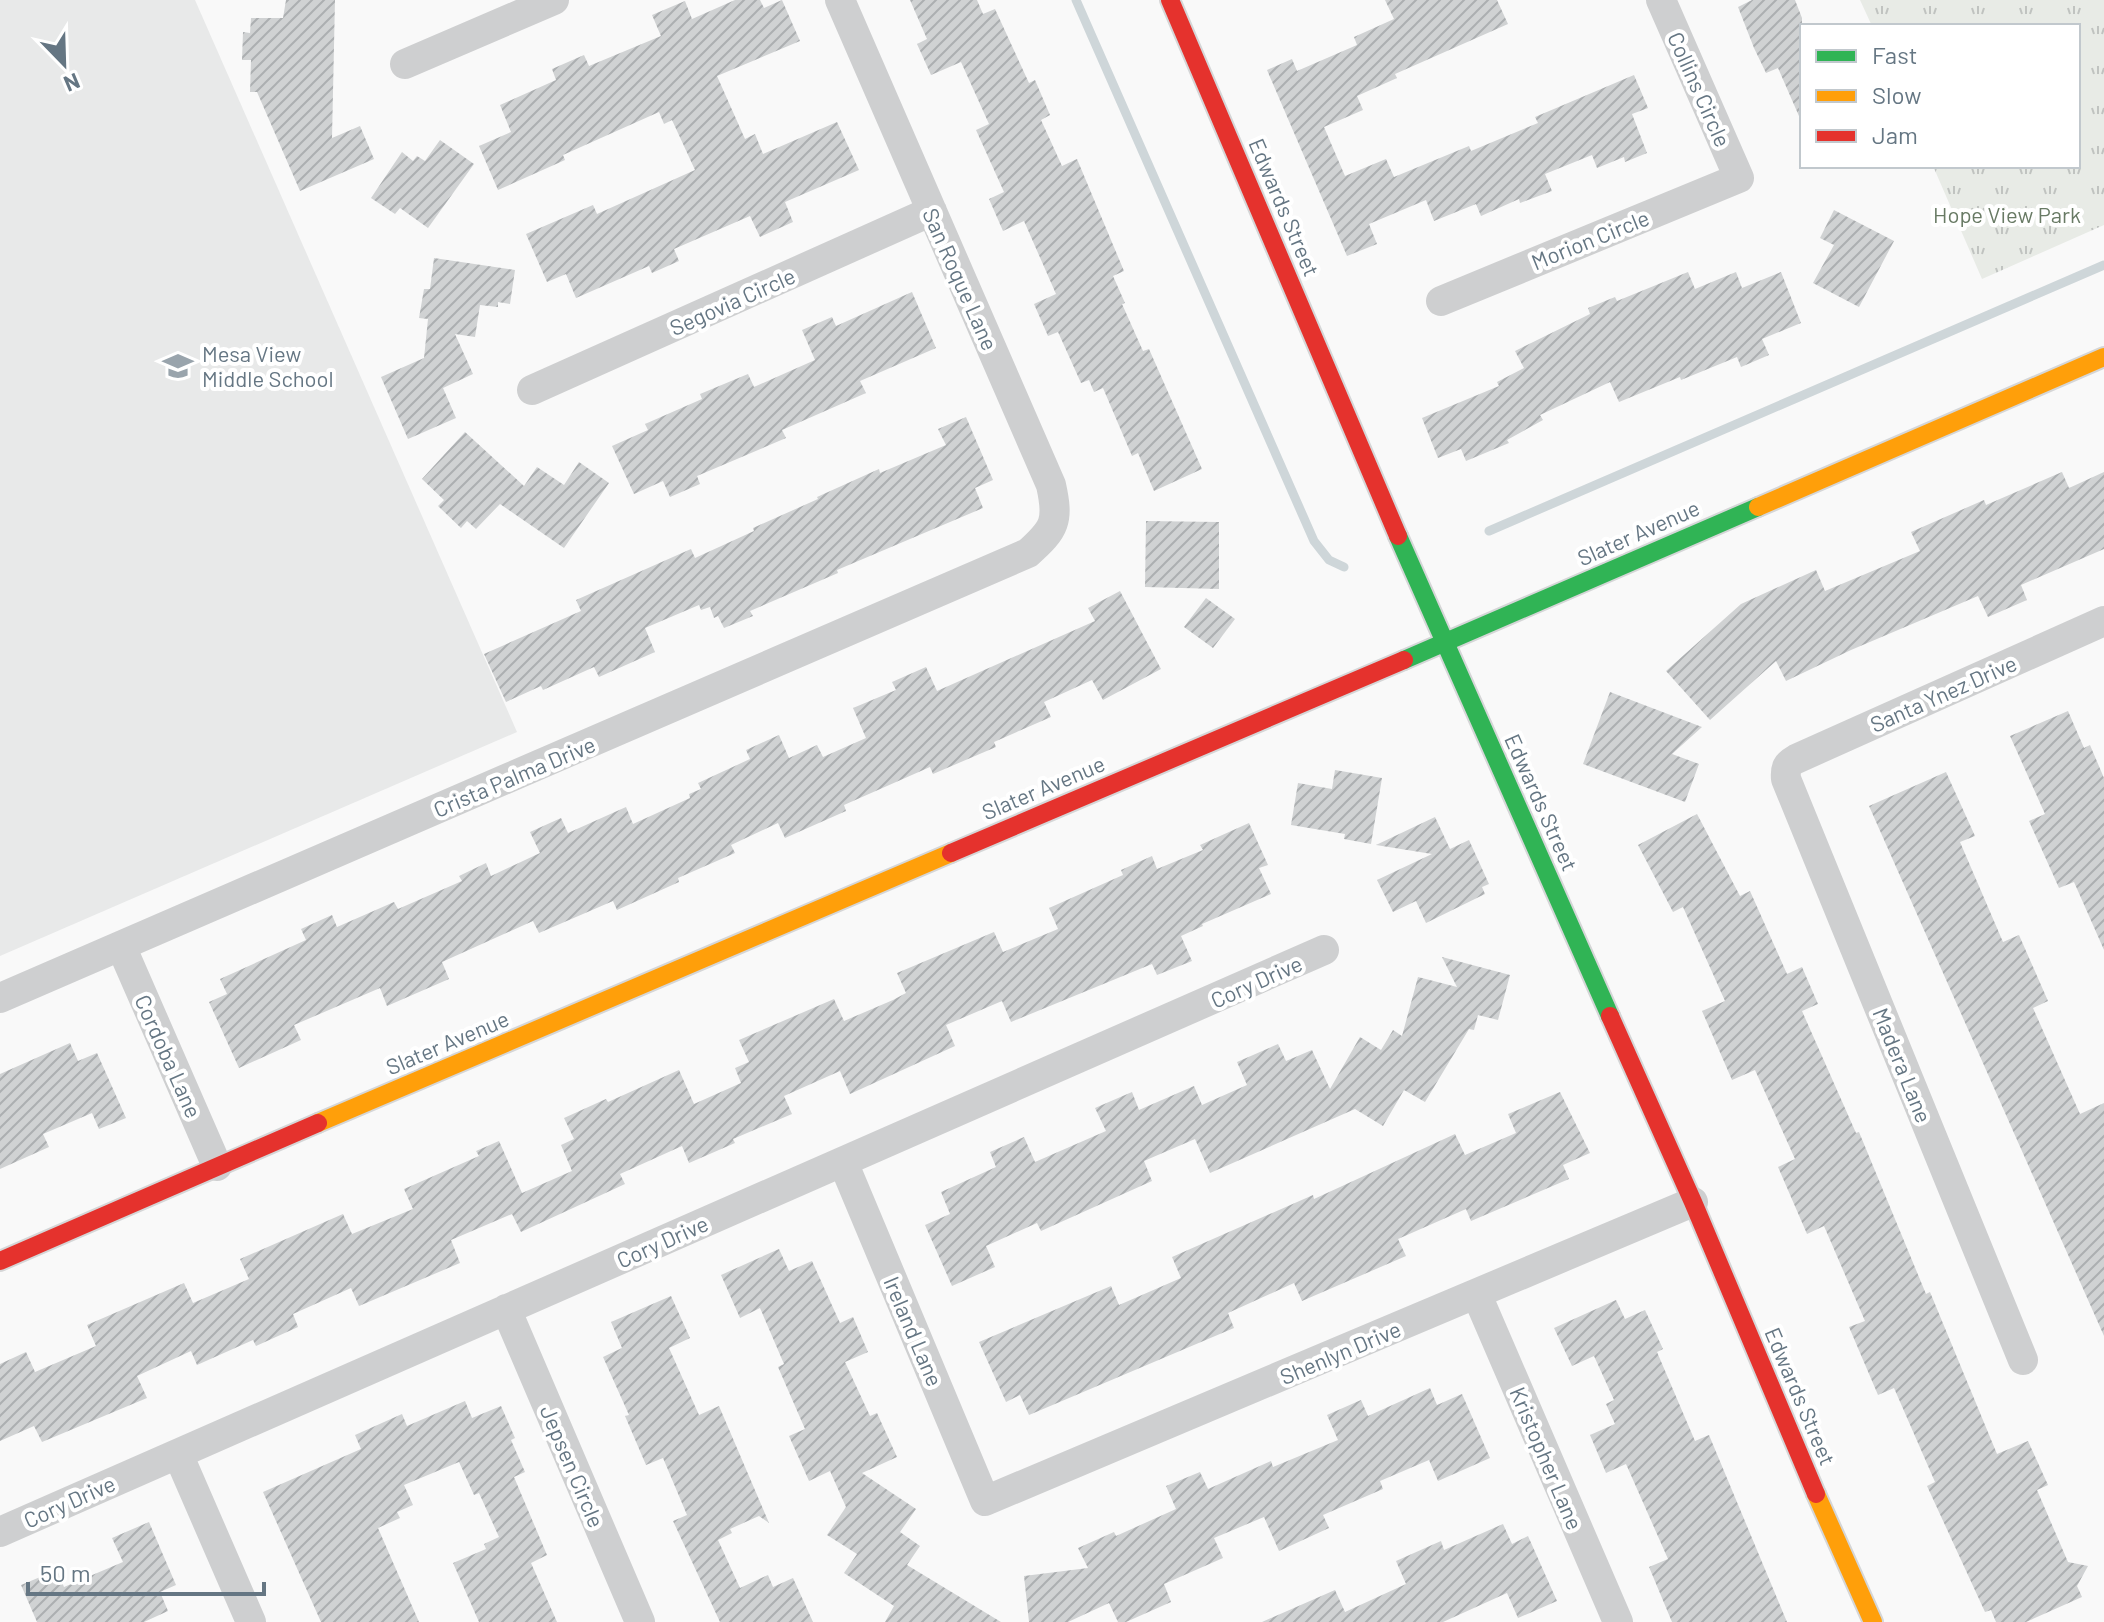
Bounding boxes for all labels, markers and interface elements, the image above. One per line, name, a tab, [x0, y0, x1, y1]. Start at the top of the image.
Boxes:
north arrow	[24, 24, 104, 104]
legend	[1800, 24, 2080, 168]
street label: Collins Circle	[1663, 28, 1737, 150]
text: Fast	[1872, 40, 1917, 69]
text: N	[60, 69, 84, 98]
text: Slow	[1872, 80, 1921, 109]
text: Jam	[1872, 120, 1918, 149]
street label: Edwards Street	[1244, 134, 1326, 280]
park label: Hope View Park	[1933, 201, 2081, 227]
street label: San Roque Lane	[918, 204, 1004, 354]
street label: Morion Circle	[1527, 204, 1653, 274]
street label: Segovia Circle	[665, 262, 799, 340]
place label: Mesa View Middle School	[202, 340, 334, 391]
school or university icon: Mesa View Middle School	[161, 349, 195, 383]
street label: Slater Avenue	[1573, 494, 1703, 570]
street label: Santa Ynez Drive	[1866, 649, 2020, 737]
street label: Crista Palma Drive	[429, 730, 599, 822]
street label: Edwards Street	[1500, 730, 1584, 874]
street label: Slater Avenue	[978, 749, 1108, 825]
street label: Cory Drive	[1206, 949, 1306, 1013]
street label: Cordoba Lane	[130, 990, 208, 1122]
street label: Slater Avenue	[382, 1004, 512, 1080]
street label: Madera Lane	[1868, 1004, 1938, 1126]
street label: Cory Drive	[612, 1209, 712, 1273]
street label: Ireland Lane	[879, 1272, 949, 1390]
street label: Shenlyn Drive	[1276, 1315, 1404, 1389]
street label: Edwards Street	[1760, 1323, 1842, 1469]
street label: Kristopher Lane	[1505, 1383, 1589, 1533]
street label: Jepsen Circle	[536, 1401, 610, 1531]
street label: Cory Drive	[19, 1469, 119, 1533]
scale bar	[28, 1546, 264, 1596]
text: 50 m	[40, 1558, 91, 1587]

